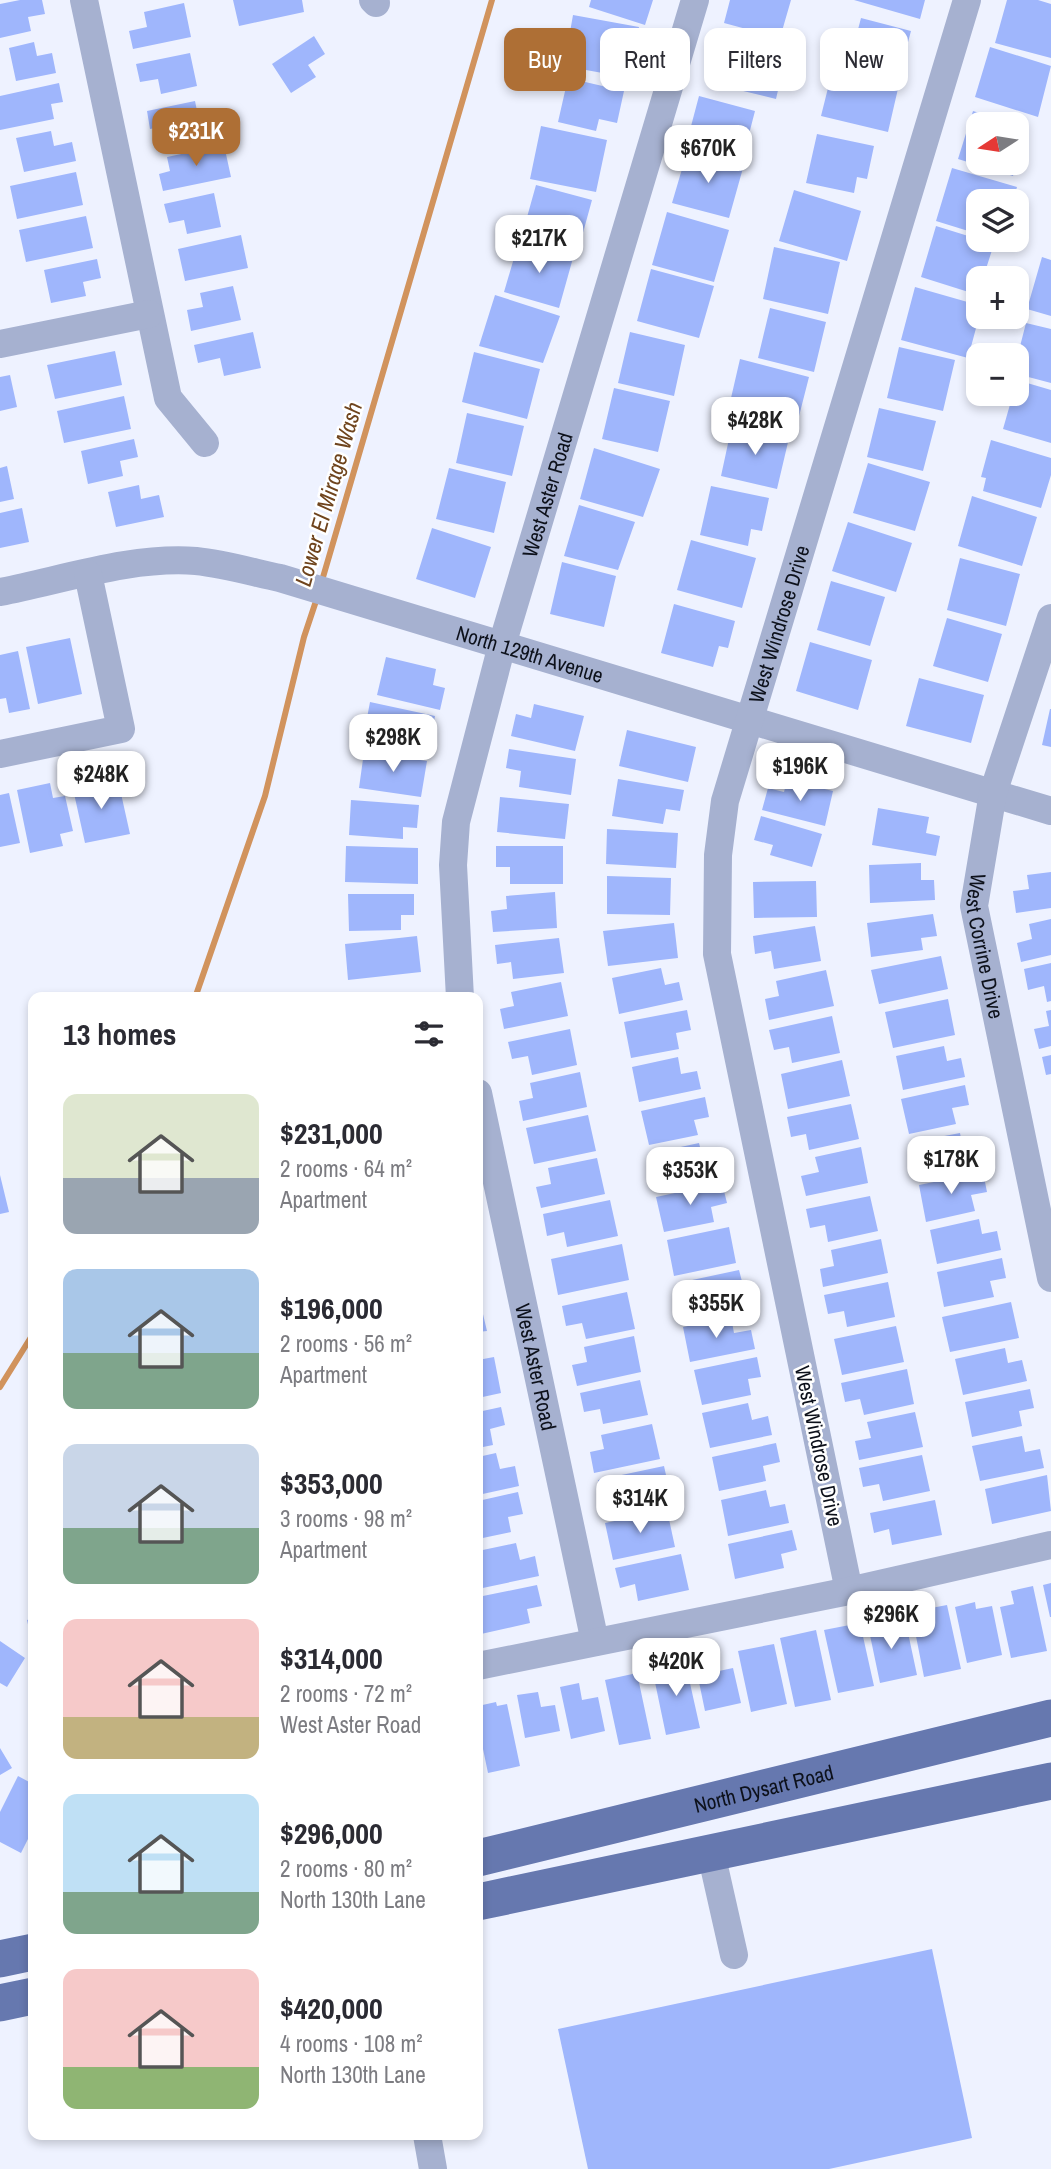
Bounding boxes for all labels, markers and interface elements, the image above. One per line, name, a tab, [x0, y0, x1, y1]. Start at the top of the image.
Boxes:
chip: Buy	[504, 28, 586, 91]
chip: Rent	[600, 28, 690, 91]
chip: Filters	[704, 28, 806, 91]
chip: New	[820, 28, 908, 91]
pin: $231K	[147, 108, 245, 168]
north arrow	[966, 112, 1029, 175]
map controls	[966, 112, 1029, 406]
text: $231K	[168, 115, 224, 146]
pin: $670K	[659, 125, 757, 185]
text: $670K	[680, 132, 736, 163]
button: layers	[966, 189, 1029, 252]
pin: $217K	[490, 216, 588, 275]
text: $217K	[511, 222, 567, 253]
button: +	[966, 266, 1029, 329]
button: −	[966, 343, 1029, 406]
water label: Lower El Mirage Wash	[287, 398, 369, 590]
pin: $428K	[706, 398, 804, 457]
text: $428K	[727, 404, 783, 435]
street label: West Aster Road	[515, 429, 579, 561]
street label: West Windrose Drive	[741, 541, 816, 706]
street label: North 129th Avenue	[453, 618, 607, 689]
pin: $298K	[344, 714, 442, 774]
text: $298K	[365, 721, 421, 752]
pin: $196K	[751, 744, 849, 803]
text: $196K	[772, 750, 828, 781]
pin: $248K	[52, 752, 150, 811]
text: $248K	[73, 758, 129, 789]
street label: West Corrine Drive	[959, 872, 1011, 1021]
text: 13 homes	[63, 1014, 177, 1054]
icon: filters	[410, 1015, 448, 1053]
text: $231,000	[280, 1113, 383, 1153]
icon: home	[119, 1122, 203, 1206]
pin: $178K	[902, 1136, 1000, 1196]
text: $178K	[923, 1143, 979, 1174]
pin: $353K	[641, 1148, 739, 1207]
text: 2 rooms · 64 m²	[280, 1153, 412, 1184]
text: $353K	[662, 1154, 718, 1185]
text: Apartment	[280, 1184, 367, 1215]
pin: $355K	[667, 1280, 765, 1340]
text: $355K	[688, 1287, 744, 1318]
text: $196,000	[280, 1288, 383, 1328]
icon: home	[119, 1297, 203, 1381]
street label: West Aster Road	[509, 1301, 564, 1433]
text: 2 rooms · 56 m²	[280, 1328, 412, 1359]
text: Apartment	[280, 1359, 367, 1390]
street label: West Windrose Drive	[788, 1363, 850, 1529]
text: $353,000	[280, 1463, 383, 1503]
icon: home	[119, 1472, 203, 1556]
pin: $314K	[591, 1476, 689, 1535]
text: $314K	[612, 1482, 668, 1513]
text: 3 rooms · 98 m²	[280, 1503, 412, 1534]
text: Apartment	[280, 1534, 367, 1565]
pin: $296K	[842, 1592, 940, 1651]
text: $296K	[863, 1598, 919, 1629]
text: $314,000	[280, 1638, 383, 1678]
pin: $420K	[627, 1638, 725, 1698]
text: $420K	[648, 1645, 704, 1676]
icon: home	[119, 1647, 203, 1731]
text: 2 rooms · 72 m²	[280, 1678, 412, 1709]
text: West Aster Road	[280, 1709, 421, 1740]
street label: North Dysart Road	[691, 1757, 836, 1819]
text: $296,000	[280, 1813, 383, 1853]
icon: home	[119, 1822, 203, 1906]
text: 2 rooms · 80 m²	[280, 1853, 412, 1884]
text: North 130th Lane	[280, 1884, 426, 1915]
text: $420,000	[280, 1988, 383, 2028]
icon: home	[119, 1997, 203, 2081]
text: 4 rooms · 108 m²	[280, 2028, 423, 2059]
text: North 130th Lane	[280, 2059, 426, 2090]

